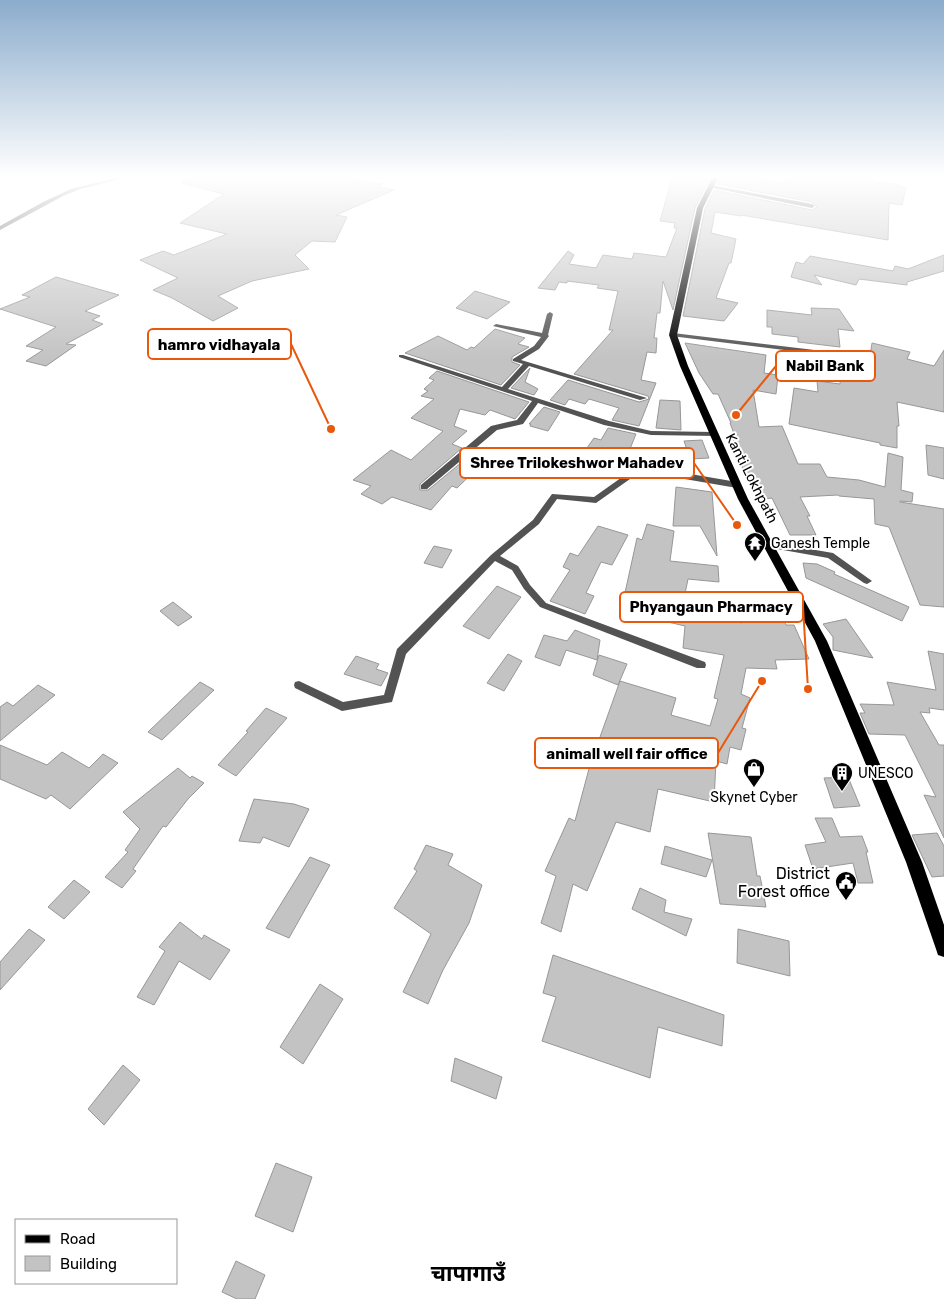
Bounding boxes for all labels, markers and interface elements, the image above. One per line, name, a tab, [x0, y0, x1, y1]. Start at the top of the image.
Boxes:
callout: hamro vidhayala	[148, 329, 291, 359]
text: hamro vidhayala	[158, 336, 280, 354]
callout: Nabil Bank	[776, 351, 875, 381]
text: Nabil Bank	[786, 357, 865, 375]
street label: Kanti Lokhpath	[722, 431, 781, 526]
callout: Shree Trilokeshwor Mahadev	[460, 448, 694, 478]
text: Shree Trilokeshwor Mahadev	[470, 454, 684, 472]
temple icon: Ganesh Temple	[743, 531, 767, 562]
place label: Ganesh Temple	[771, 535, 870, 552]
callout: Phyangaun Pharmacy	[620, 592, 803, 622]
text: Phyangaun Pharmacy	[629, 598, 793, 616]
callout: animall well fair office	[535, 738, 718, 768]
text: animall well fair office	[546, 745, 708, 763]
shop icon: Skynet Cyber	[742, 757, 766, 788]
building icon: UNESCO	[830, 761, 854, 792]
place label: UNESCO	[858, 765, 914, 782]
place label: Skynet Cyber	[710, 789, 798, 806]
place label: District Forest office	[738, 864, 830, 901]
public building icon: District Forest office	[834, 870, 858, 901]
legend	[15, 1219, 178, 1284]
text: Road	[60, 1230, 96, 1248]
text: Building	[60, 1255, 117, 1273]
district label: चापागाउँ	[431, 1260, 506, 1287]

